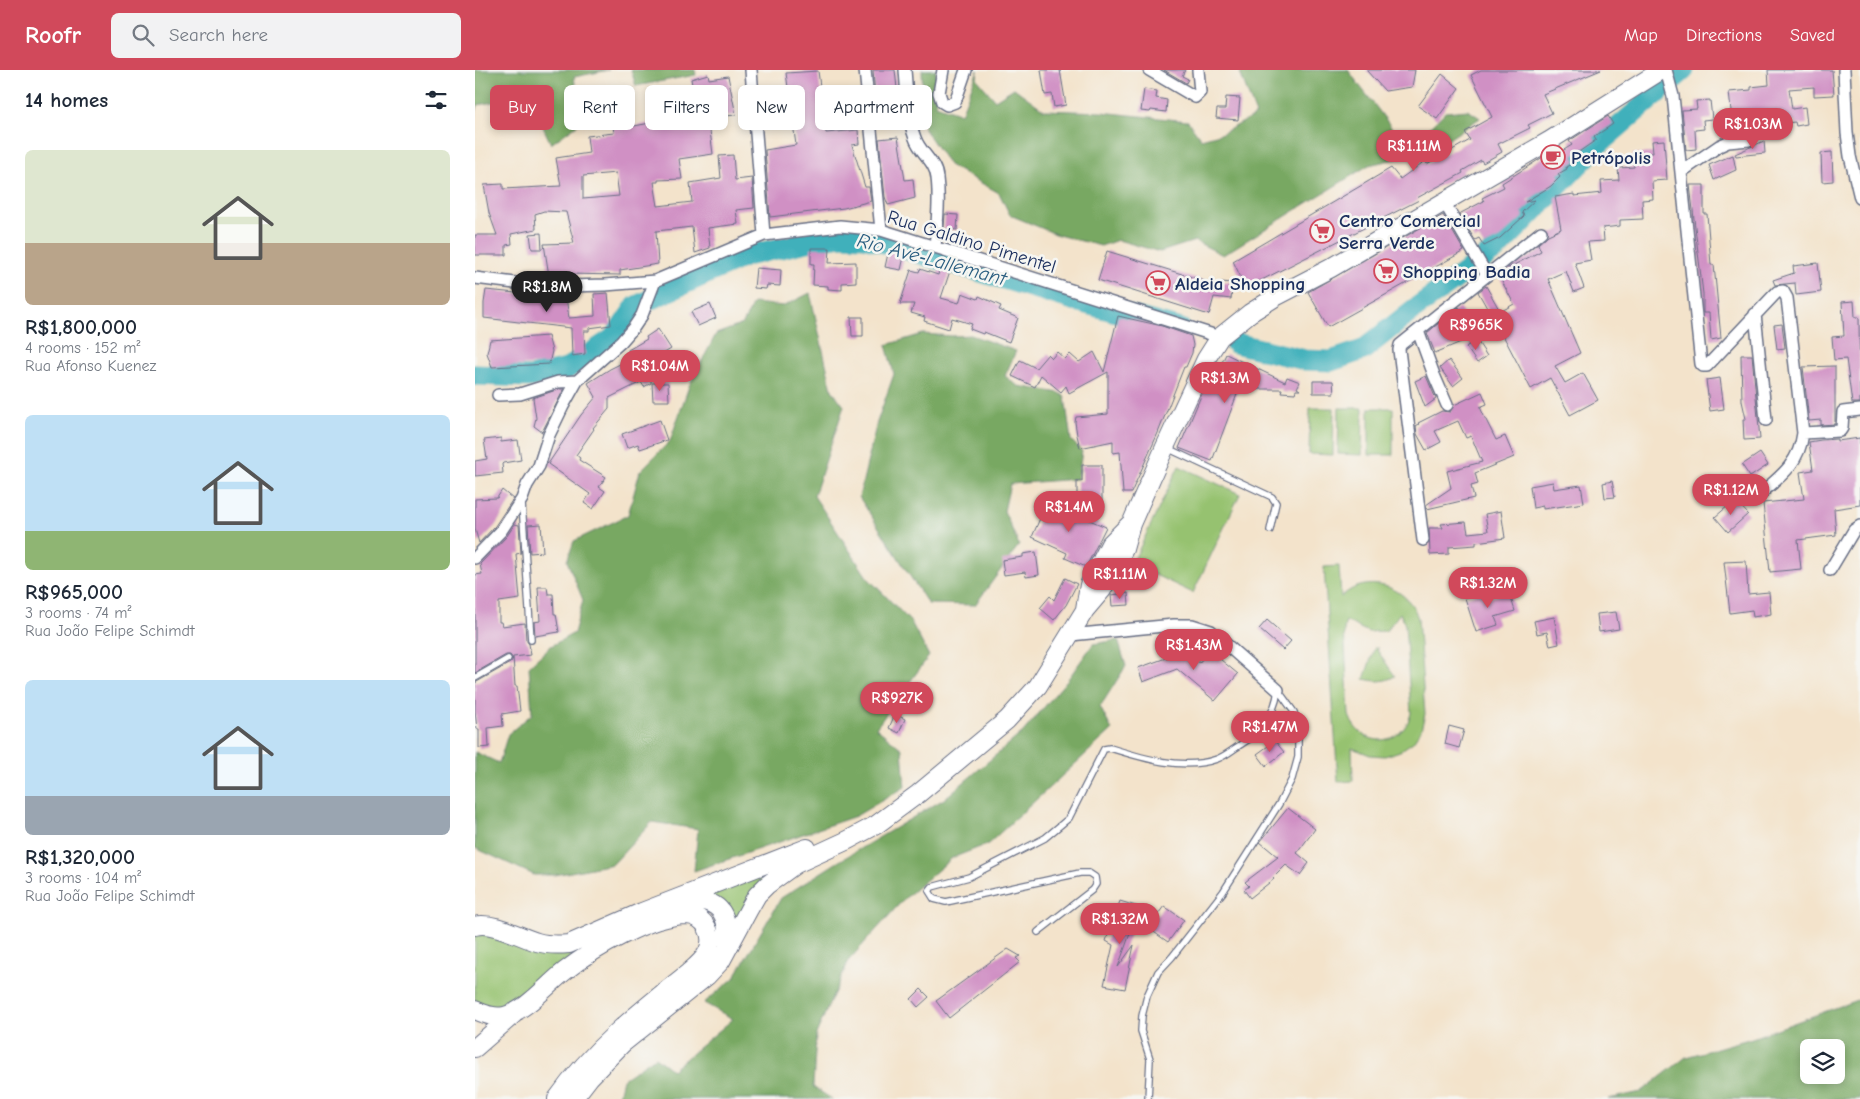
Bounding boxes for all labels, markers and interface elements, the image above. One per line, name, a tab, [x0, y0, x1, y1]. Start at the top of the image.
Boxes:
search box	[111, 13, 461, 58]
text: Roofr	[25, 21, 81, 49]
icon: search	[129, 21, 157, 49]
text: Search here	[169, 24, 268, 46]
text: Map	[1624, 25, 1658, 46]
text: Directions	[1686, 25, 1762, 46]
text: Saved	[1790, 25, 1835, 46]
chip: Buy	[490, 85, 554, 130]
chip: Rent	[564, 85, 635, 130]
chip: Filters	[645, 85, 728, 130]
chip: New	[738, 85, 805, 130]
chip: Apartment	[815, 85, 932, 130]
icon: filters	[422, 86, 450, 114]
text: 14 homes	[25, 88, 108, 112]
pin: R$1.03M	[1707, 108, 1799, 150]
text: R$1.03M	[1724, 115, 1782, 133]
pin: R$1.11M	[1368, 129, 1460, 172]
text: R$1.11M	[1387, 137, 1441, 155]
cafe icon: Petrópolis	[1540, 144, 1566, 170]
place label: Petrópolis	[1571, 147, 1651, 169]
icon: home	[193, 183, 283, 273]
street label: Rua Galdino Pimentel	[885, 206, 1059, 278]
place label: Centro Comercial Serra Verde	[1339, 210, 1481, 254]
supermarket icon: Centro Comercial Serra Verde	[1309, 218, 1335, 244]
water label: Rio Avé‐Lallemant	[855, 229, 1011, 291]
supermarket icon: Shopping Badia	[1373, 258, 1399, 284]
place label: Shopping Badia	[1403, 261, 1531, 283]
pin: R$1.8M	[506, 270, 588, 313]
supermarket icon: Aldeia Shopping	[1145, 270, 1171, 296]
place label: Aldeia Shopping	[1175, 273, 1306, 295]
text: R$1.8M	[522, 278, 572, 296]
pin: R$965K	[1435, 308, 1517, 351]
text: R$1,800,000	[25, 315, 137, 339]
text: R$965K	[1449, 316, 1503, 334]
text: 4 rooms · 152 m²	[25, 339, 140, 357]
pin: R$1.04M	[614, 350, 706, 392]
text: Rua Afonso Kuenez	[25, 357, 156, 375]
text: R$1.04M	[631, 357, 689, 375]
pin: R$1.3M	[1184, 362, 1266, 404]
text: R$1.3M	[1201, 369, 1249, 387]
icon: home	[193, 448, 283, 538]
pin: R$1.12M	[1685, 474, 1777, 516]
text: R$1.12M	[1703, 481, 1759, 499]
pin: R$1.4M	[1028, 490, 1110, 533]
text: R$1.4M	[1045, 498, 1093, 516]
pin: R$1.11M	[1074, 558, 1166, 600]
text: R$1.11M	[1093, 565, 1147, 583]
pin: R$1.32M	[1442, 566, 1534, 609]
text: R$1.32M	[1460, 574, 1516, 592]
text: R$965,000	[25, 580, 123, 604]
text: 3 rooms · 74 m²	[25, 604, 131, 622]
text: Rua João Felipe Schimdt	[25, 622, 195, 640]
pin: R$1.43M	[1148, 628, 1240, 671]
text: R$1.43M	[1166, 636, 1222, 654]
pin: R$927K	[856, 682, 938, 724]
text: R$927K	[871, 689, 923, 707]
pin: R$1.47M	[1224, 710, 1316, 753]
icon: home	[193, 713, 283, 803]
text: R$1.47M	[1242, 718, 1298, 736]
text: R$1,320,000	[25, 845, 135, 869]
text: 3 rooms · 104 m²	[25, 869, 141, 887]
text: Rua João Felipe Schimdt	[25, 887, 195, 905]
pin: R$1.32M	[1074, 902, 1166, 945]
text: R$1.32M	[1092, 910, 1148, 928]
map controls	[1800, 1039, 1845, 1084]
button: layers	[1800, 1039, 1845, 1084]

